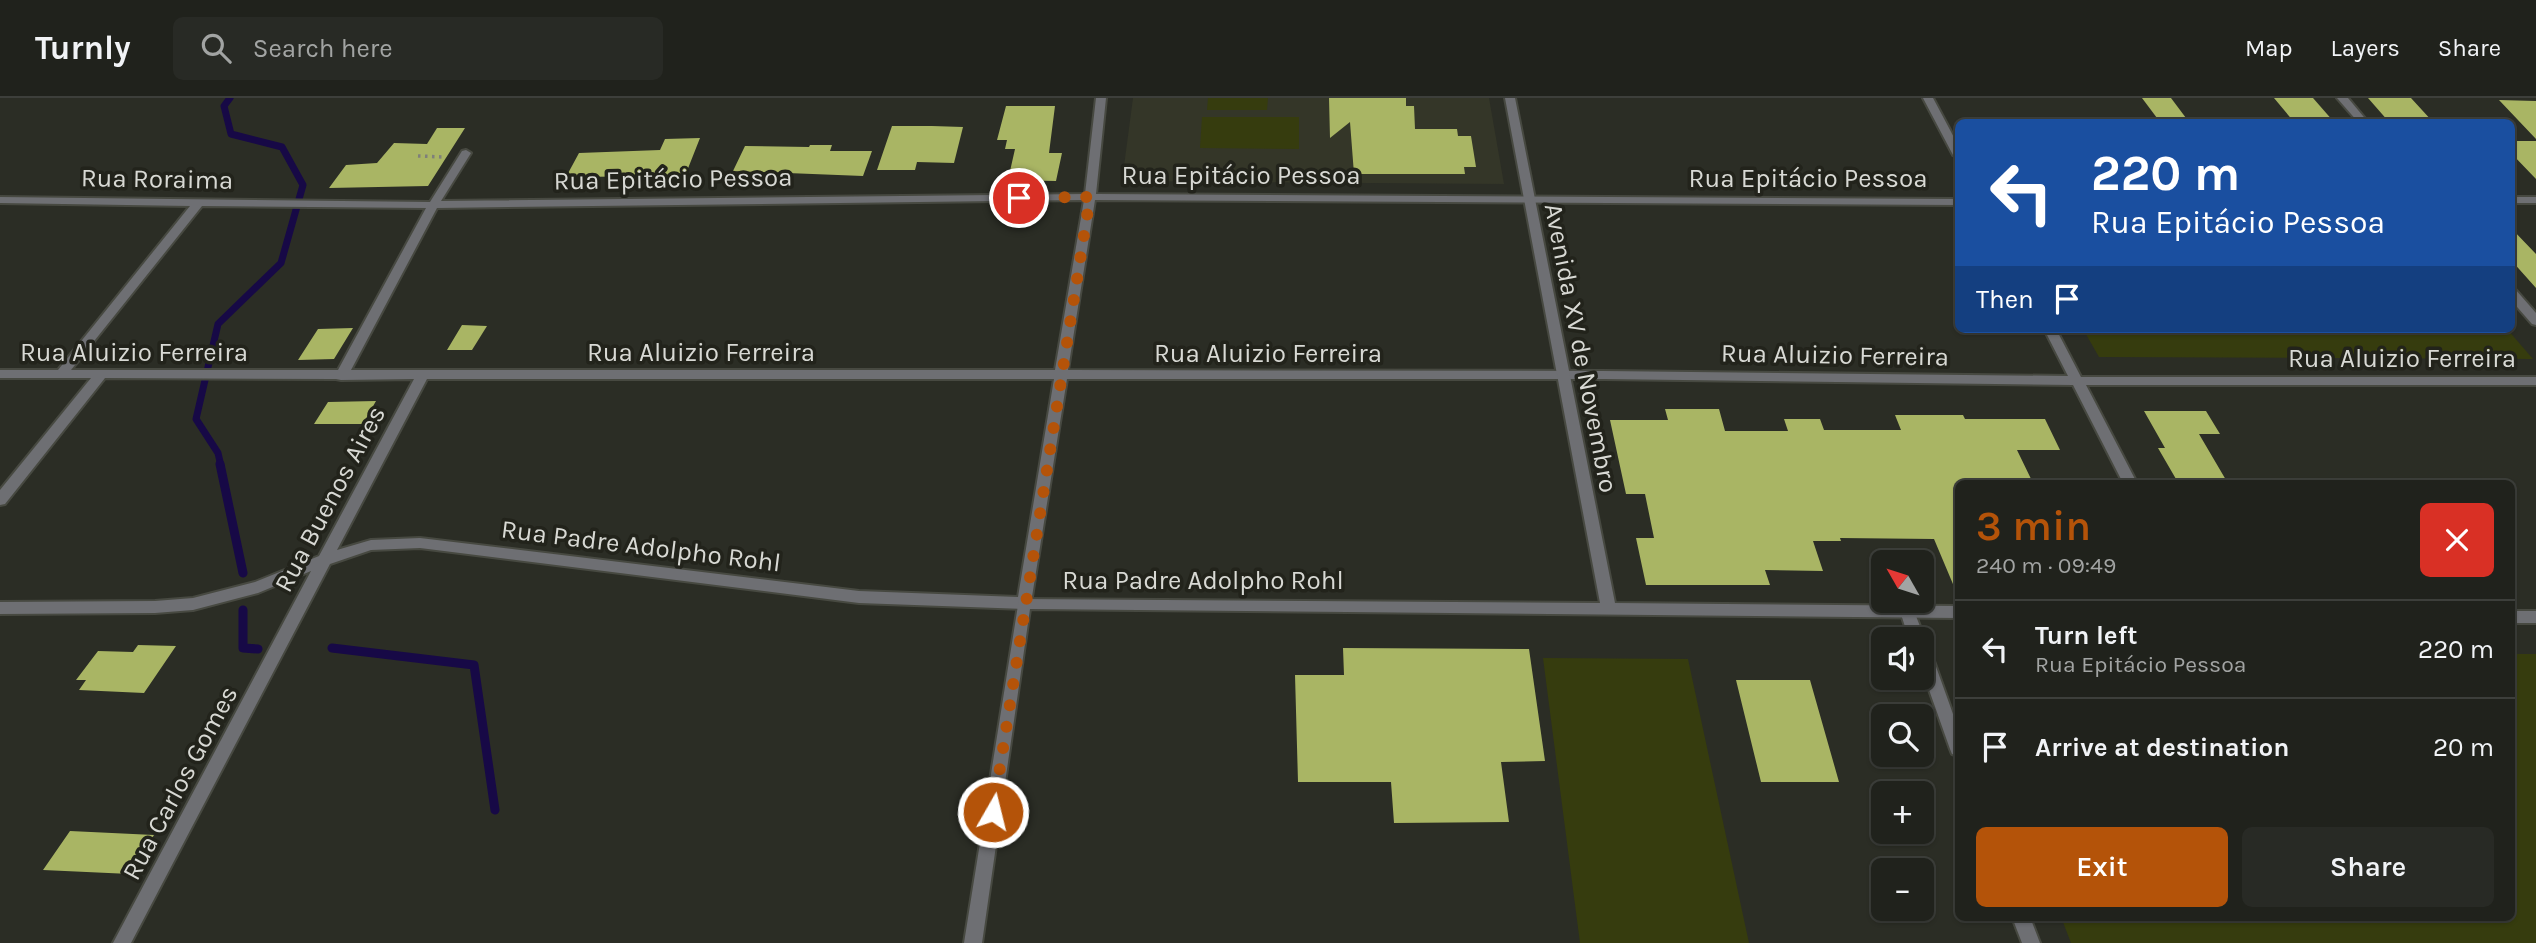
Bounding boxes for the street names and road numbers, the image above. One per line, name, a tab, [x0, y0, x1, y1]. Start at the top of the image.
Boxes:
street label: Rua Epitácio Pessoa	[1122, 160, 1360, 191]
street label: Rua Epitácio Pessoa	[553, 161, 793, 197]
street label: Rua Roraima	[81, 162, 233, 196]
street label: Rua Epitácio Pessoa	[1689, 163, 1927, 194]
street label: Avenida XV de Novembro	[1538, 201, 1624, 495]
street label: Rua Aluizio Ferreira	[20, 337, 248, 368]
street label: Rua Aluizio Ferreira	[587, 337, 815, 368]
street label: Rua Aluizio Ferreira	[1154, 338, 1382, 369]
street label: Rua Aluizio Ferreira	[1721, 338, 1949, 372]
street label: Rua Aluizio Ferreira	[2288, 343, 2516, 374]
street label: Rua Buenos Aires	[268, 401, 392, 597]
street label: Rua Padre Adolpho Rohl	[499, 513, 783, 579]
street label: Rua Padre Adolpho Rohl	[1062, 565, 1344, 596]
street label: Rua Carlos Gomes	[116, 681, 244, 885]

